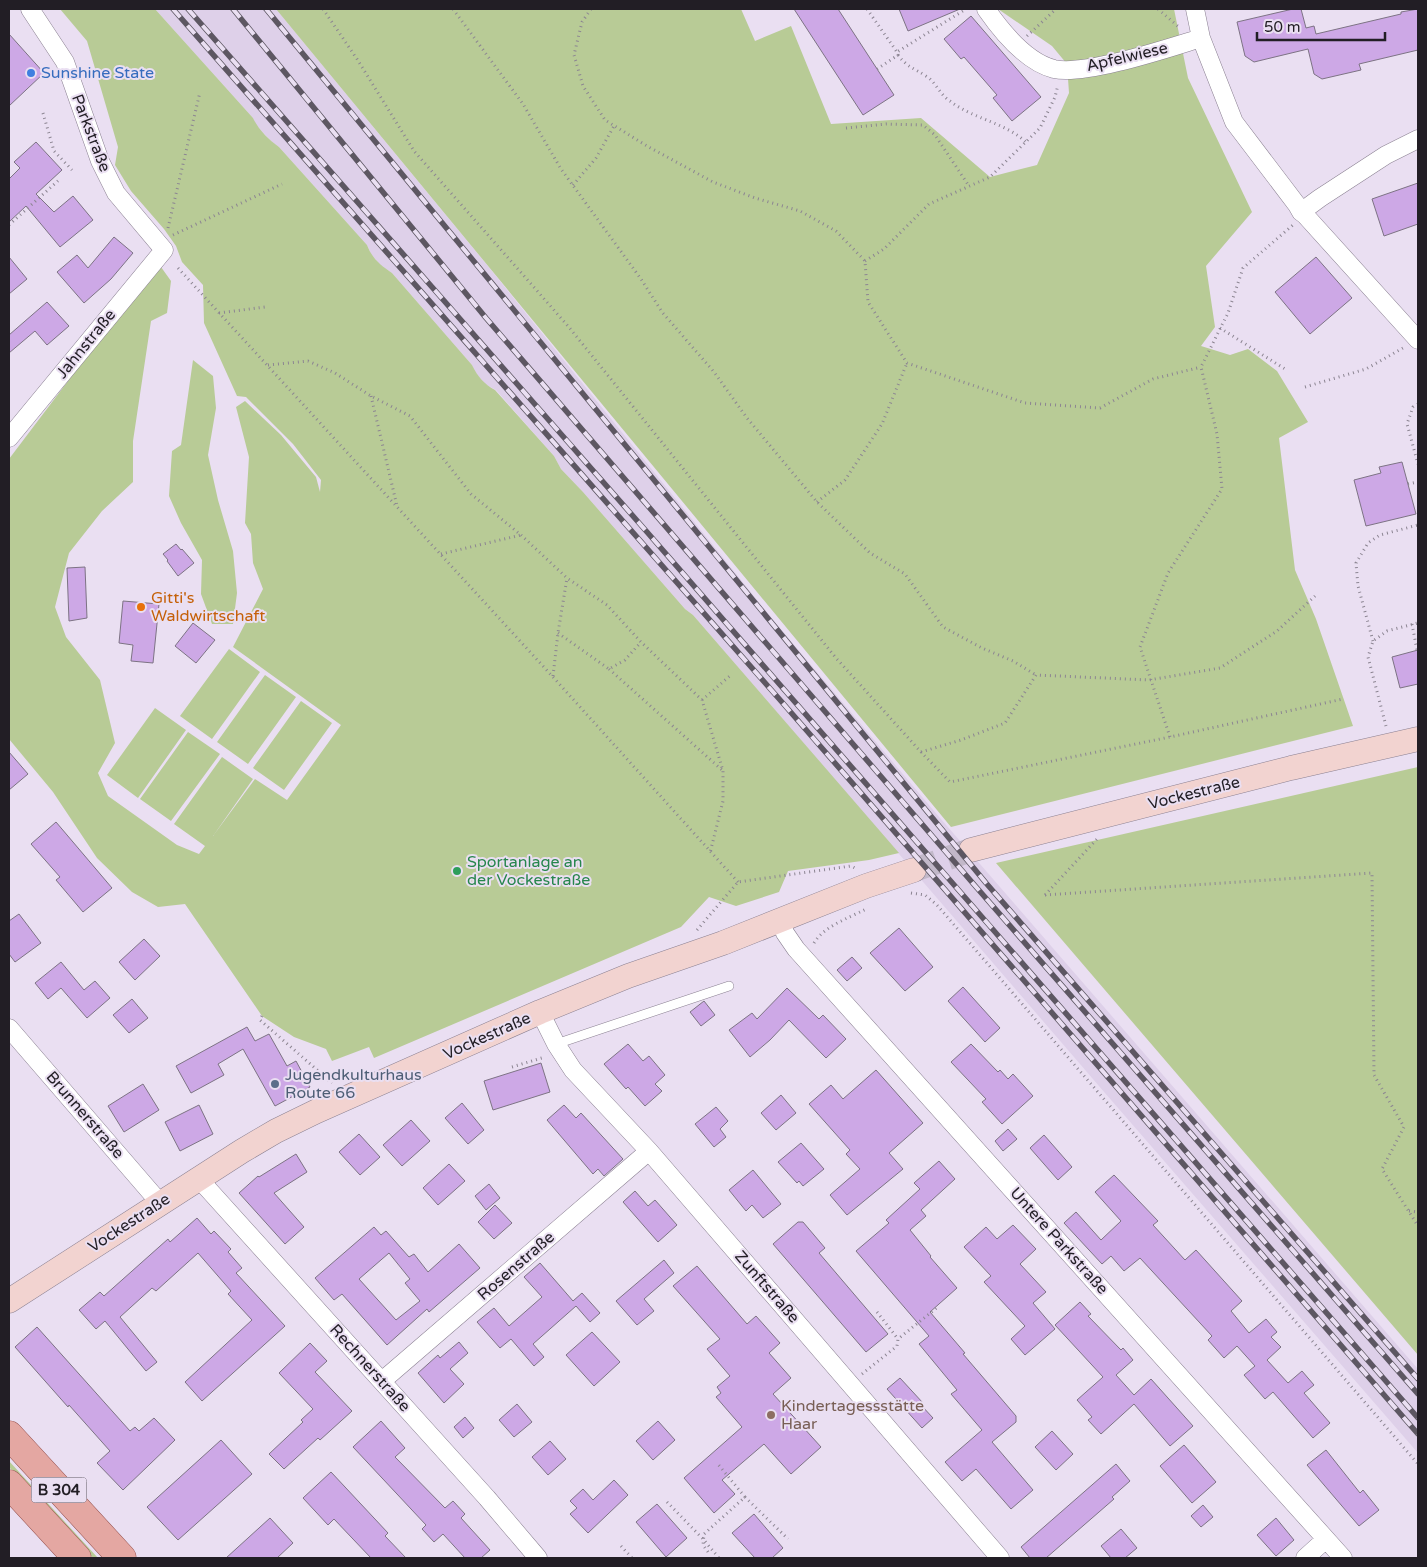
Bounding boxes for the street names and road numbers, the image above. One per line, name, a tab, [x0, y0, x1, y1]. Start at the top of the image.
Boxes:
street label: Apfelwiese	[1084, 38, 1170, 76]
street label: Parkstraße	[67, 91, 115, 175]
street label: Jahnstraße	[52, 305, 120, 383]
street label: Vockestraße	[1146, 772, 1242, 814]
street label: Vockestraße	[440, 1008, 534, 1064]
street label: Brunnerstraße	[42, 1067, 128, 1163]
street label: Untere Parkstraße	[1006, 1183, 1112, 1299]
street label: Vockestraße	[84, 1189, 174, 1257]
street label: Rosenstraße	[474, 1227, 558, 1305]
street label: Zunftstraße	[730, 1247, 804, 1327]
street label: Rechnerstraße	[325, 1320, 415, 1416]
road number: B 304	[32, 1478, 86, 1502]

